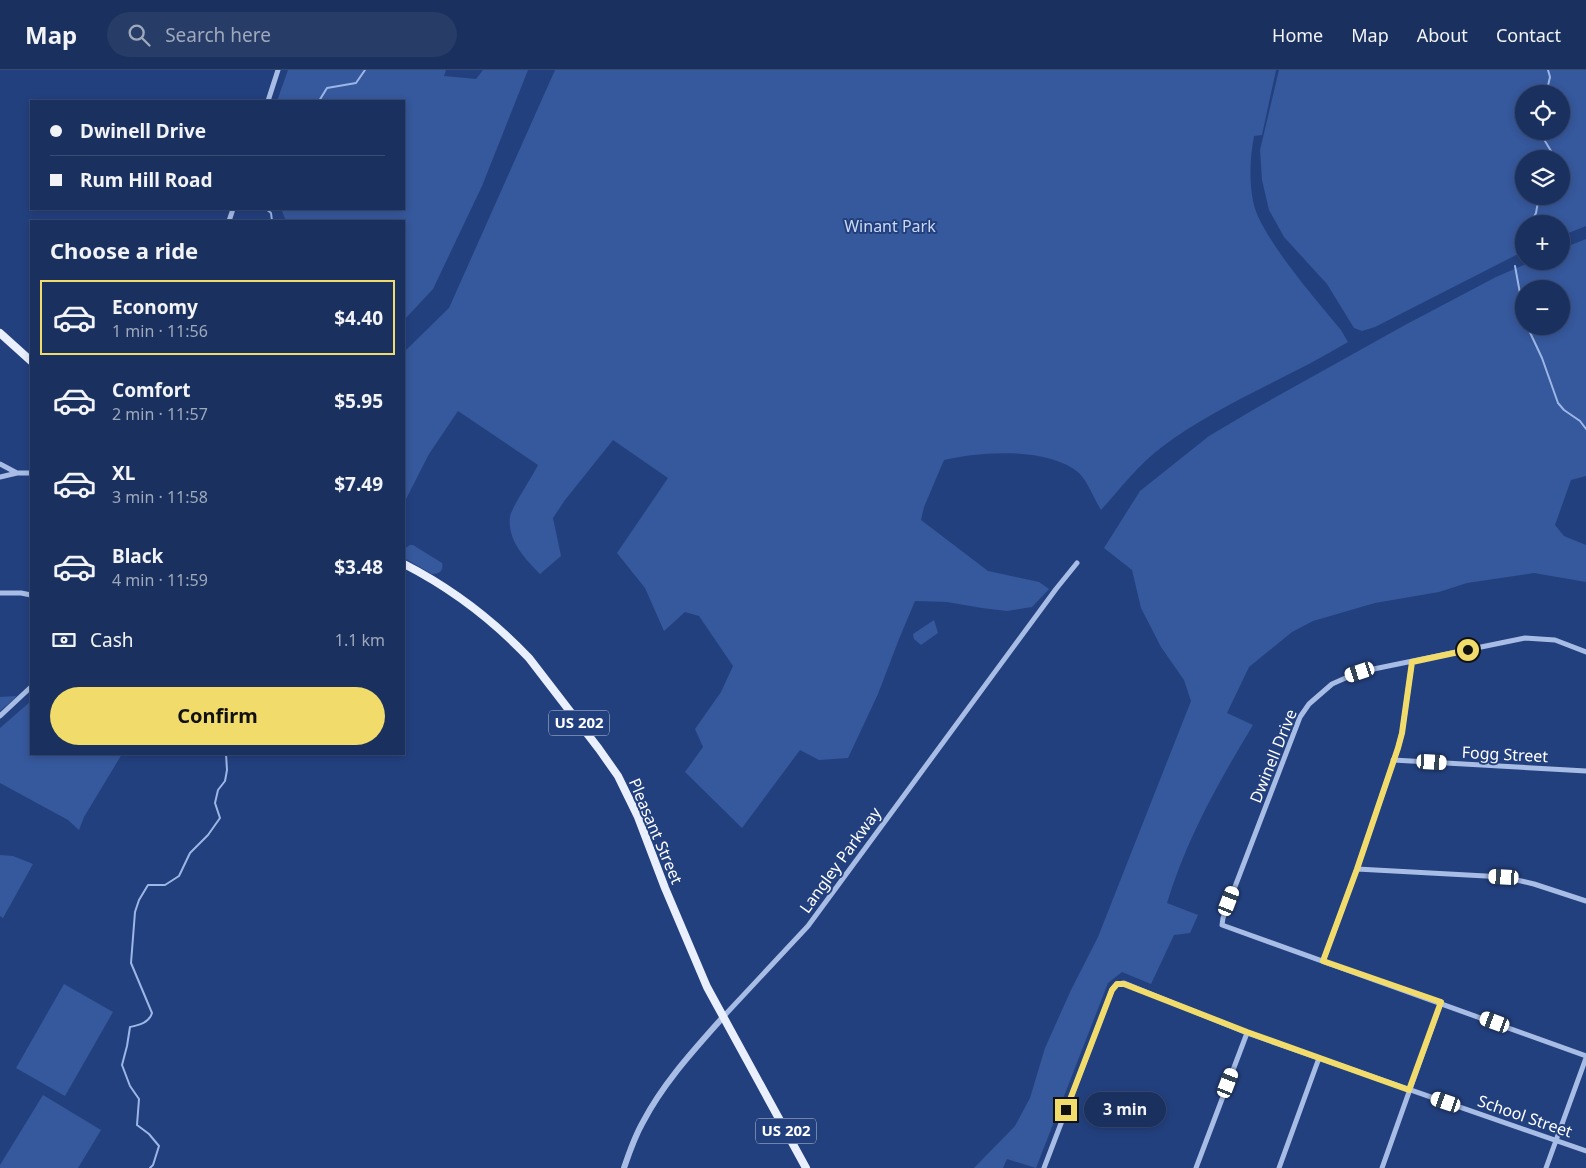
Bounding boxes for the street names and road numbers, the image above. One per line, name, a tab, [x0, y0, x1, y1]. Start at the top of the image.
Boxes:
street label: Dwinell Drive	[1244, 706, 1302, 806]
road number: US 202	[549, 710, 609, 736]
street label: Fogg Street	[1461, 741, 1549, 767]
street label: Pleasant Street	[624, 775, 688, 887]
street label: Langley Parkway	[794, 802, 886, 917]
street label: School Street	[1475, 1090, 1575, 1143]
road number: US 202	[756, 1118, 816, 1144]

